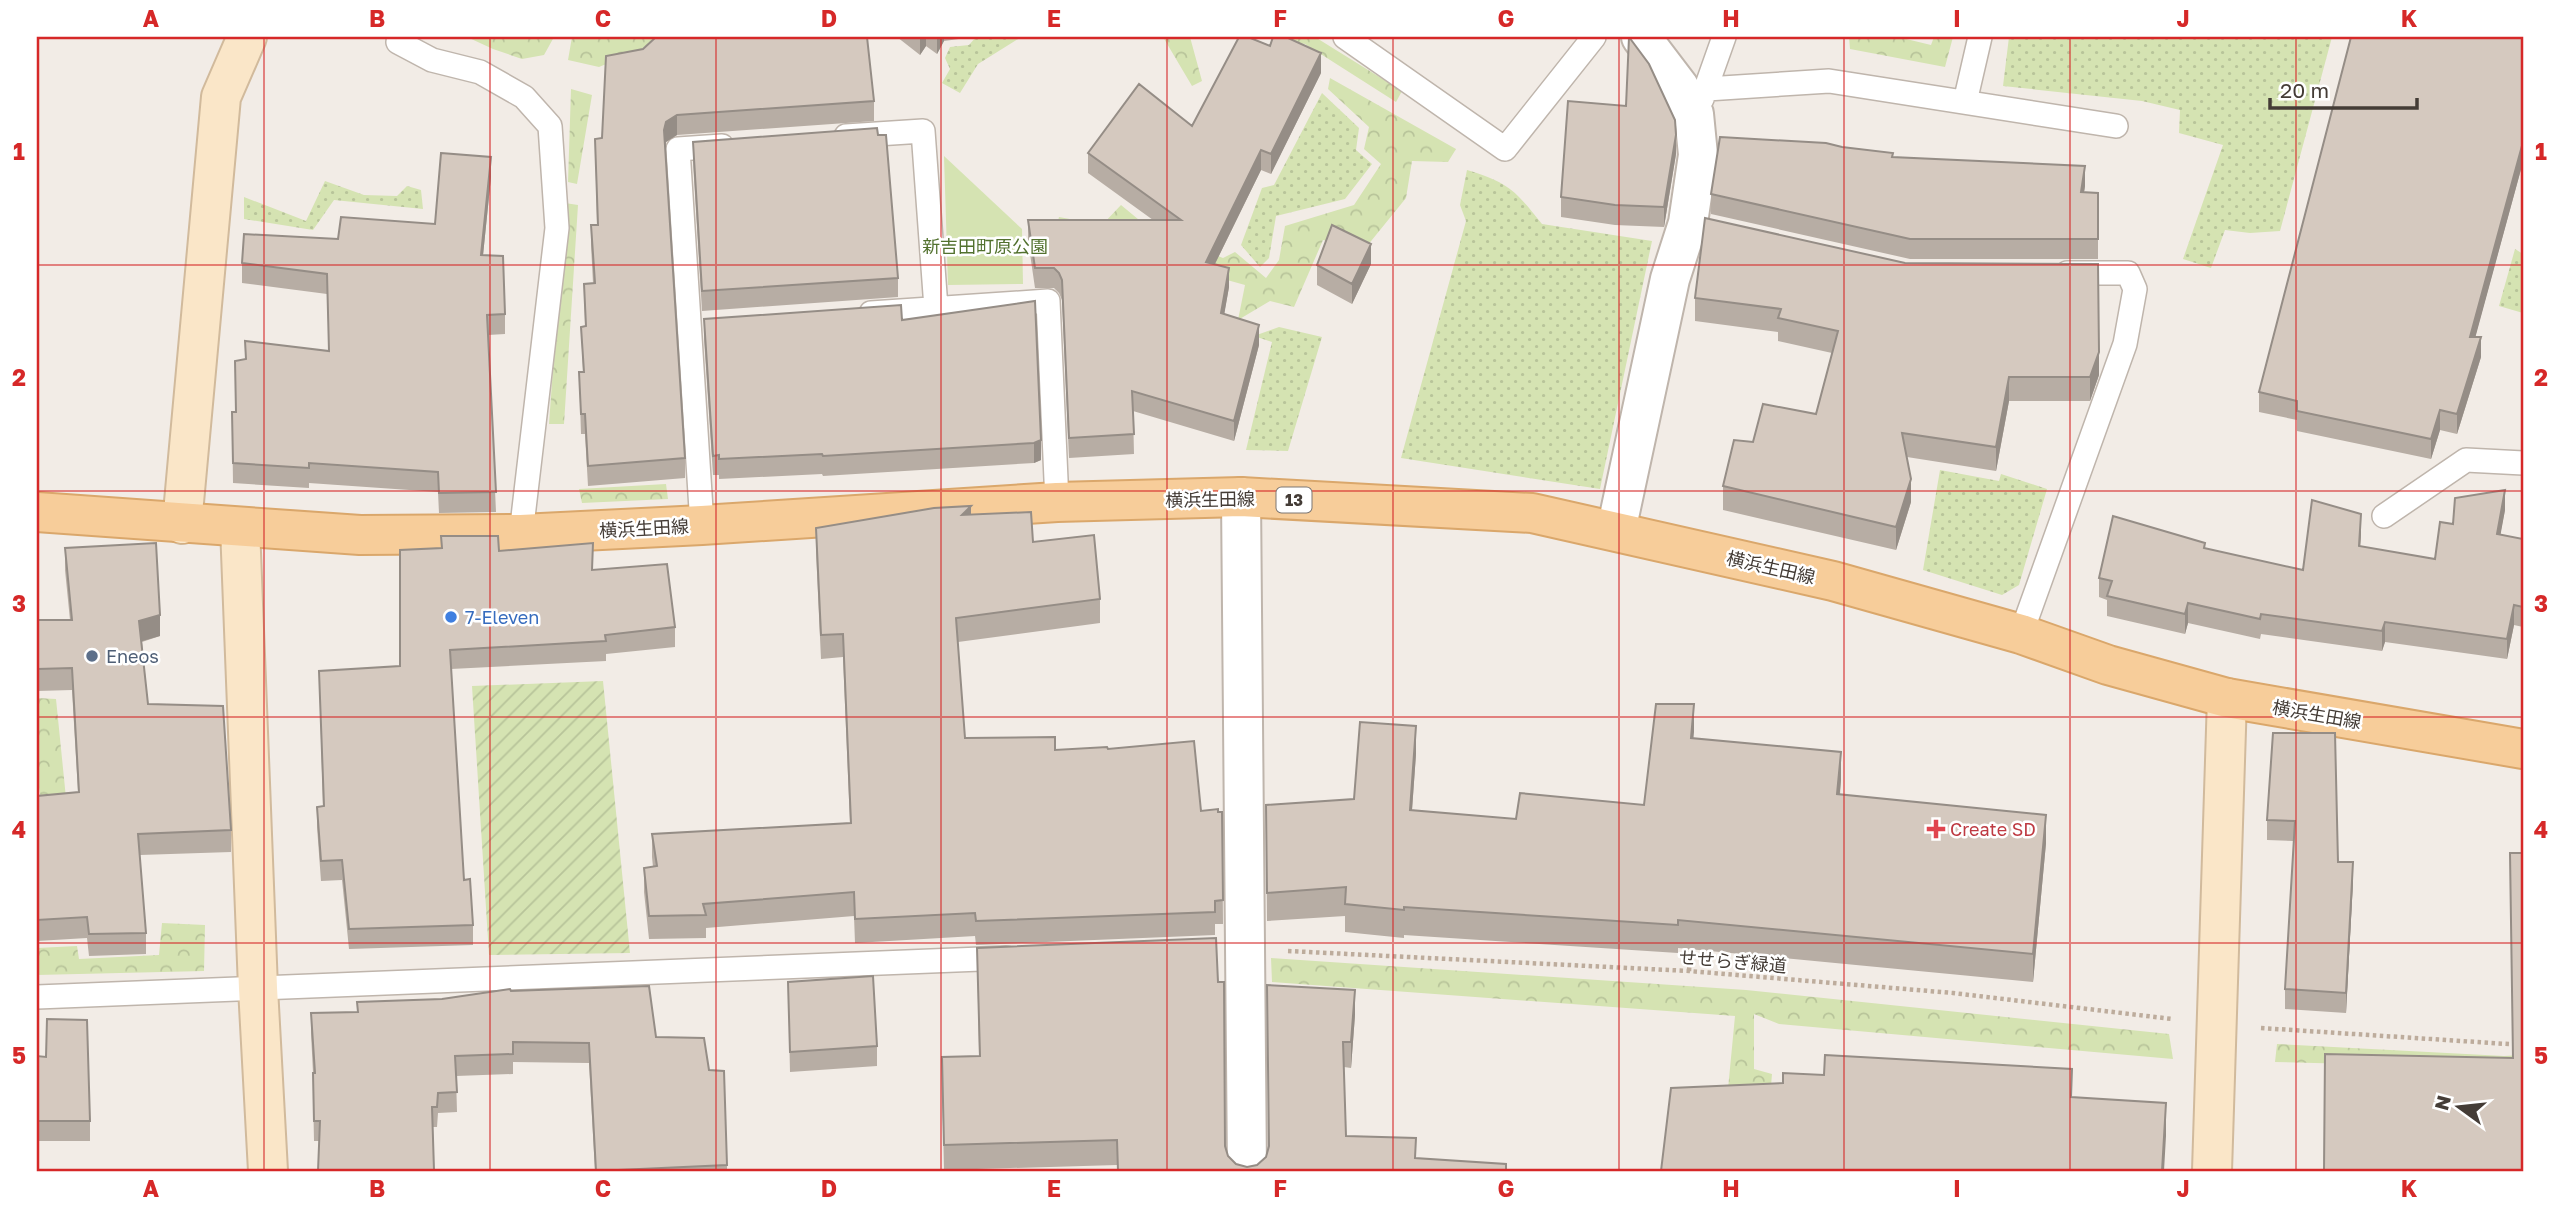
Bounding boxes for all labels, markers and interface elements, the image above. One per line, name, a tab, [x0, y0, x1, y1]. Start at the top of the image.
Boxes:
text: A	[143, 4, 160, 32]
text: B	[369, 4, 385, 32]
text: C	[595, 4, 611, 32]
text: D	[821, 4, 837, 32]
text: E	[1047, 4, 1061, 32]
text: F	[1273, 4, 1287, 32]
text: G	[1498, 4, 1514, 32]
text: H	[1722, 4, 1740, 32]
text: I	[1953, 4, 1961, 32]
text: J	[2176, 4, 2190, 32]
text: K	[2401, 4, 2418, 32]
scale bar	[2270, 66, 2416, 110]
text: 20 m	[2280, 77, 2329, 103]
text: 1	[13, 137, 25, 165]
text: 1	[2535, 137, 2547, 165]
park label: 新吉田町原公園	[922, 235, 1048, 257]
text: 2	[12, 363, 26, 391]
text: 2	[2534, 363, 2548, 391]
street label: 横浜生田線	[1165, 487, 1255, 511]
road number: 13	[1276, 488, 1312, 512]
street label: 横浜生田線	[598, 515, 690, 541]
street label: 横浜生田線	[1725, 546, 1817, 588]
text: 3	[12, 589, 26, 617]
text: 3	[2534, 589, 2548, 617]
place label: 7-Eleven	[465, 606, 539, 628]
marker: 7-Eleven	[443, 609, 459, 625]
place label: Eneos	[106, 645, 159, 667]
marker: Eneos	[84, 648, 100, 664]
street label: 横浜生田線	[2271, 695, 2363, 733]
text: 4	[12, 815, 26, 843]
text: 4	[2534, 815, 2548, 843]
place label: Create SD	[1950, 818, 2036, 840]
marker: Create SD	[1928, 821, 1944, 837]
street label: せせらぎ緑道	[1678, 945, 1788, 977]
text: 5	[12, 1041, 26, 1069]
text: 5	[2534, 1041, 2548, 1069]
north arrow	[2424, 1072, 2494, 1142]
text: N	[2429, 1093, 2455, 1112]
text: A	[143, 1174, 160, 1202]
text: B	[369, 1174, 385, 1202]
text: C	[595, 1174, 611, 1202]
text: D	[821, 1174, 837, 1202]
text: E	[1047, 1174, 1061, 1202]
text: F	[1273, 1174, 1287, 1202]
text: G	[1498, 1174, 1514, 1202]
text: H	[1722, 1174, 1740, 1202]
text: I	[1953, 1174, 1961, 1202]
text: J	[2176, 1174, 2190, 1202]
text: K	[2401, 1174, 2418, 1202]

